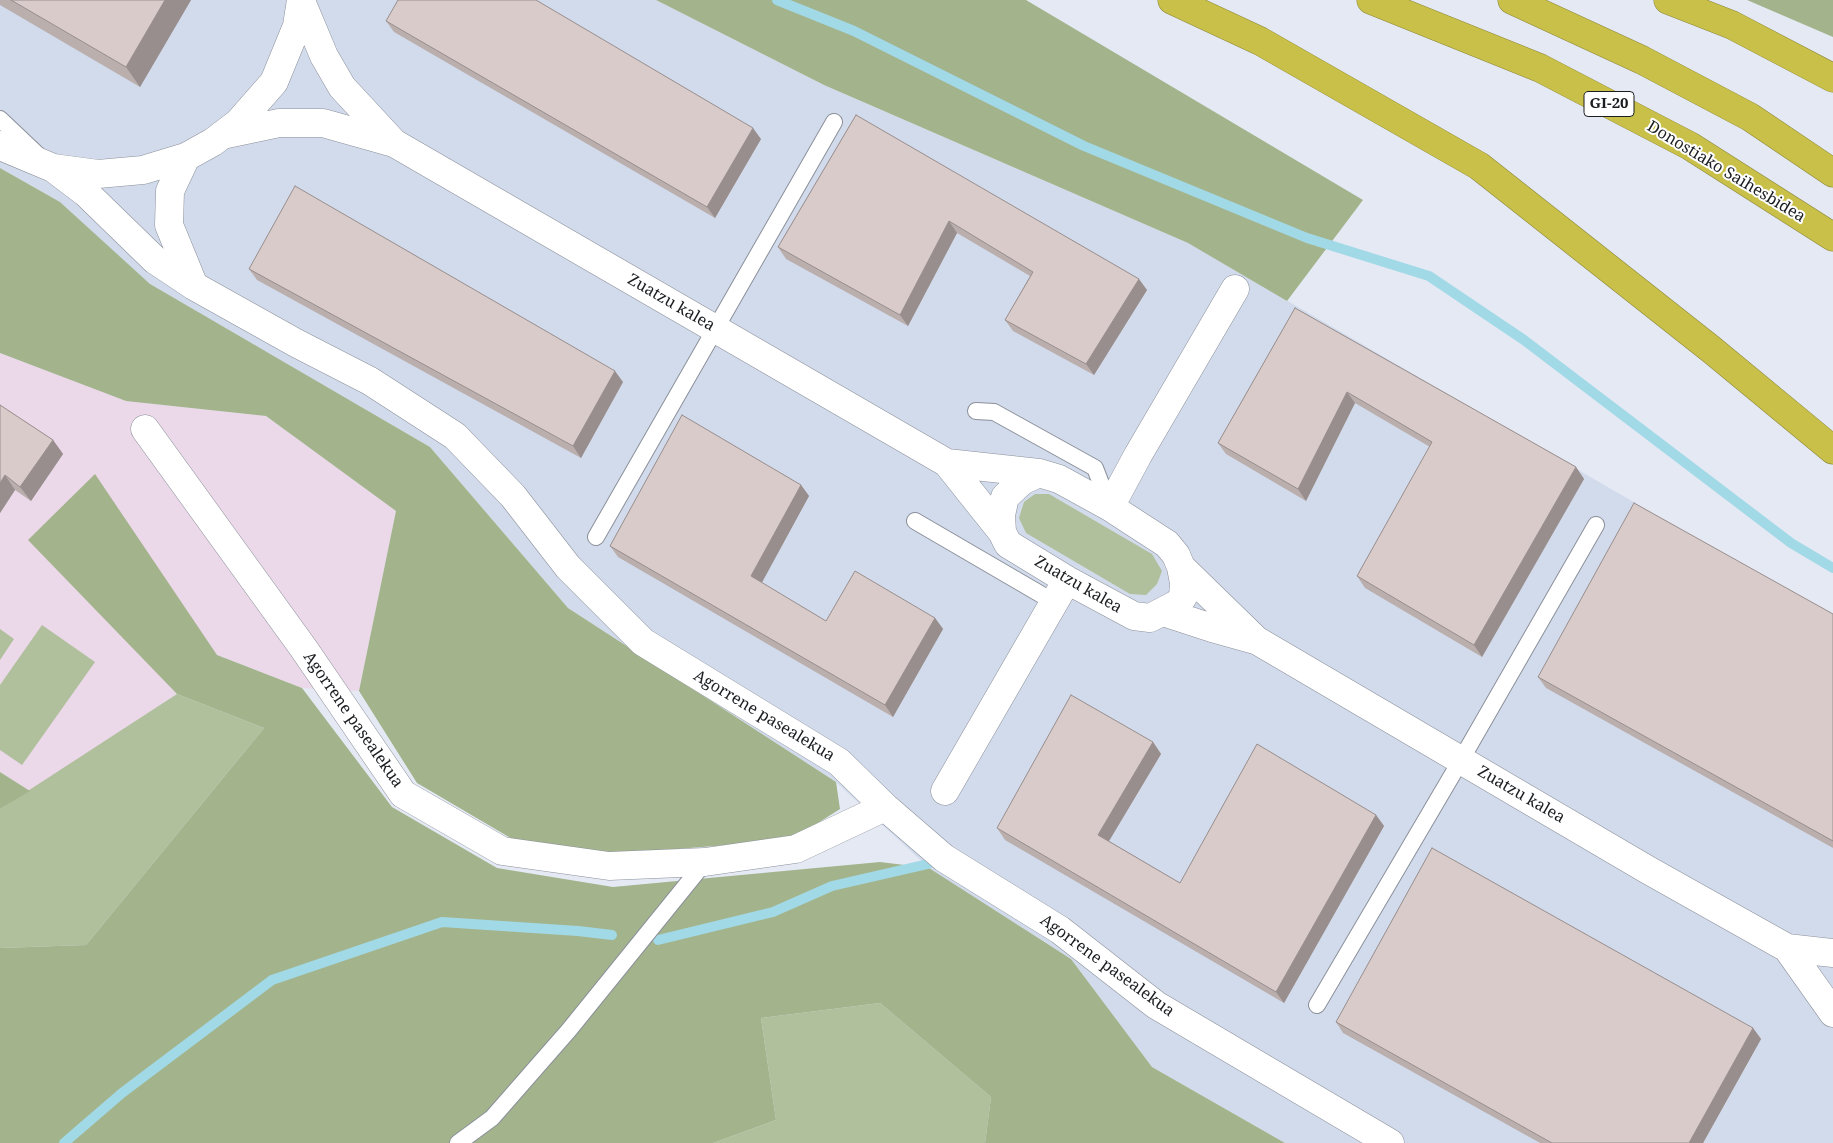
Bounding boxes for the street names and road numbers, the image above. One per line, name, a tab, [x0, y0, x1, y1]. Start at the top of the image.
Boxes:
road number: GI-20	[1584, 92, 1634, 116]
street label: Donostiako Saihesbidea	[1644, 117, 1808, 227]
street label: Zuatzu kalea	[624, 270, 718, 336]
street label: Zuatzu kalea	[1031, 552, 1125, 618]
street label: Agorrene pasealekua	[299, 648, 407, 792]
street label: Agorrene pasealekua	[690, 666, 838, 766]
street label: Zuatzu kalea	[1474, 762, 1568, 828]
street label: Agorrene pasealekua	[1036, 911, 1178, 1021]

